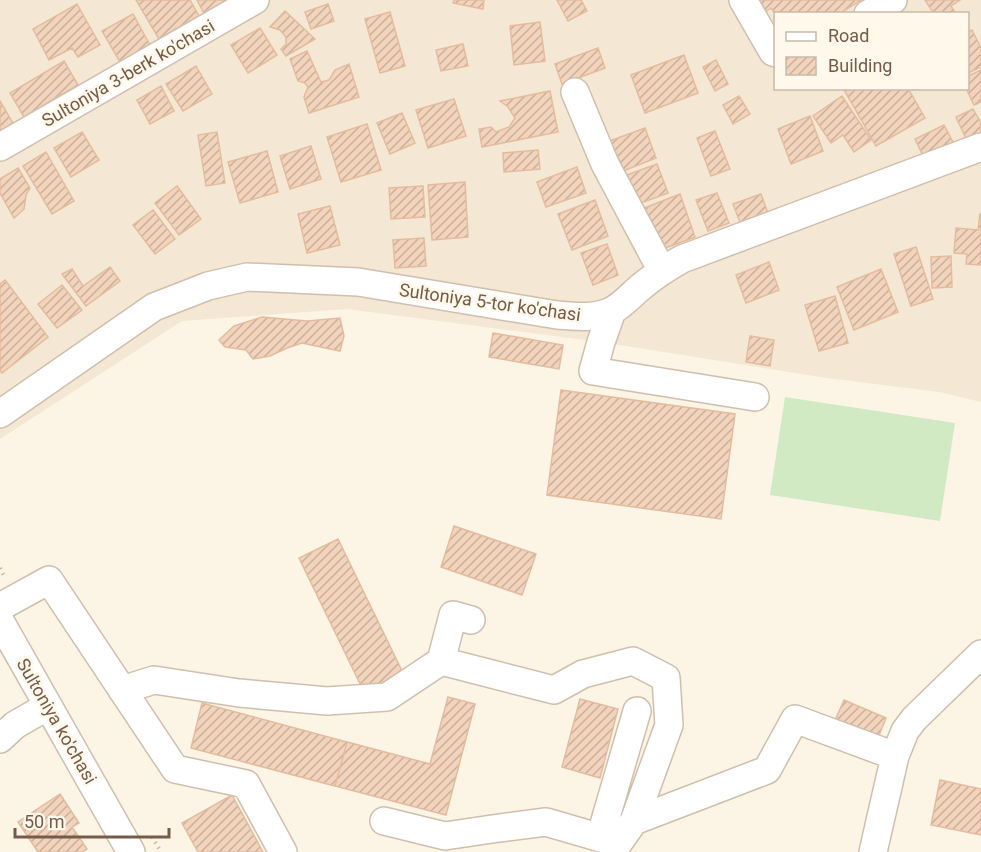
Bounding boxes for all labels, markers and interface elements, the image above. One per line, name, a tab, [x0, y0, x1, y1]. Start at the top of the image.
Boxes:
legend	[774, 12, 969, 90]
street label: Sultoniya 3-berk ko'chasi	[38, 15, 218, 131]
text: Road	[828, 25, 869, 46]
text: Building	[828, 55, 892, 76]
street label: Sultoniya 5-tor ko'chasi	[398, 279, 582, 325]
street label: Sultoniya ko'chasi	[13, 654, 101, 788]
scale bar	[15, 801, 170, 839]
text: 50 m	[24, 811, 64, 832]

